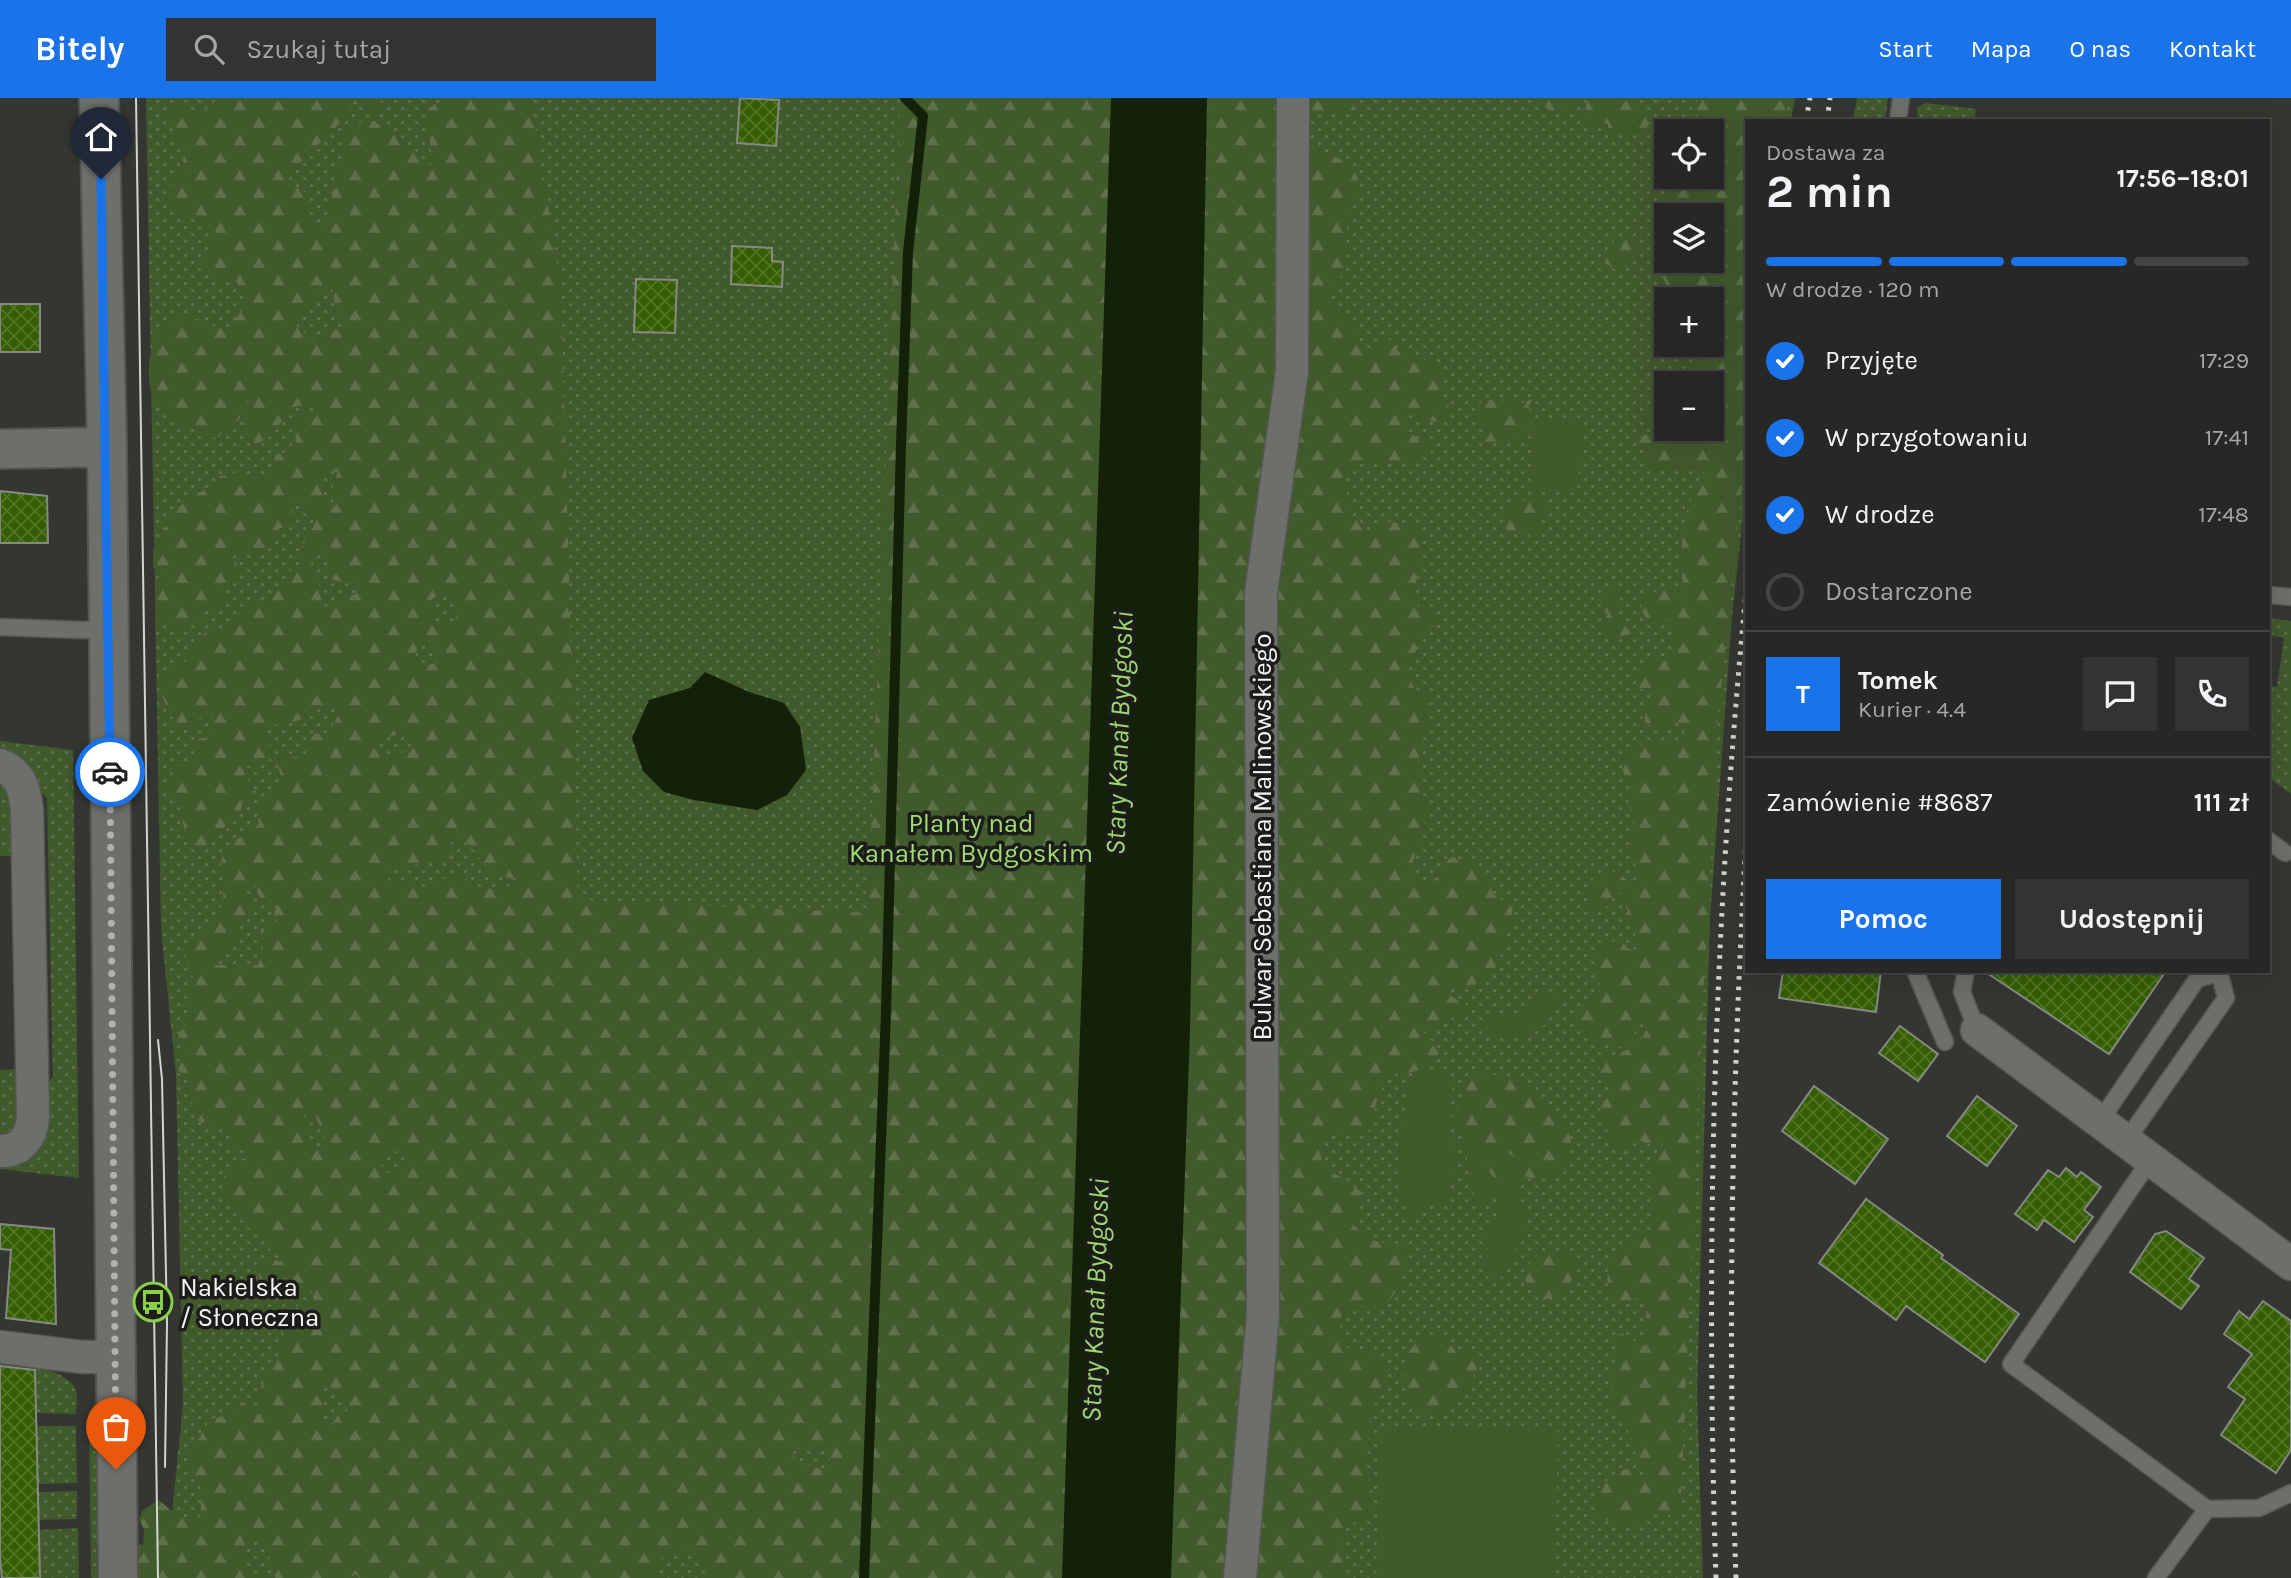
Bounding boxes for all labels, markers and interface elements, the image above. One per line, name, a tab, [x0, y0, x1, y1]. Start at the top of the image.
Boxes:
search box	[166, 18, 656, 81]
text: Bitely	[35, 30, 124, 68]
icon: search	[190, 30, 228, 68]
text: Szukaj tutaj	[246, 34, 391, 65]
text: Start	[1878, 35, 1933, 63]
text: Mapa	[1971, 35, 2032, 63]
text: O nas	[2070, 35, 2131, 63]
text: Kontakt	[2169, 35, 2256, 63]
pin	[71, 107, 131, 179]
icon: home	[82, 118, 120, 156]
map controls	[1654, 119, 1724, 441]
button: locate	[1654, 119, 1724, 189]
text: Dostawa za	[1766, 139, 1886, 166]
text: 17:56–18:01	[2116, 163, 2249, 194]
text: 2 min	[1766, 165, 1893, 219]
button: layers	[1654, 203, 1724, 273]
text: W drodze · 120 m	[1766, 276, 1939, 303]
button: +	[1654, 287, 1724, 357]
icon: check	[1766, 342, 1804, 380]
text: Przyjęte	[1825, 345, 1918, 376]
text: 17:29	[2199, 347, 2249, 374]
button: −	[1654, 371, 1724, 441]
icon: check	[1766, 419, 1804, 457]
text: W przygotowaniu	[1825, 422, 2028, 453]
text: 17:41	[2205, 424, 2249, 451]
icon: check	[1766, 496, 1804, 534]
text: W drodze	[1825, 499, 1935, 530]
text: 17:48	[2198, 501, 2249, 528]
text: Dostarczone	[1825, 576, 1973, 607]
water label: Stary Kanał Bydgoski	[1098, 610, 1140, 856]
street label: Bulwar Sebastiana Malinowskiego	[1247, 634, 1278, 1040]
button: chat	[2083, 657, 2157, 731]
button: phone	[2175, 657, 2249, 731]
text: Tomek	[1858, 665, 1938, 696]
text: T	[1796, 679, 1810, 710]
text: Kurier · 4.4	[1858, 696, 1966, 723]
courier	[75, 737, 145, 807]
icon: car	[91, 753, 129, 791]
text: Zamówienie #8687	[1766, 787, 1992, 818]
text: 111 zł	[2194, 787, 2249, 818]
park label: Planty nad Kanałem Bydgoskim	[849, 808, 1093, 869]
button: Pomoc	[1766, 879, 2001, 959]
button: Udostępnij	[2015, 879, 2249, 959]
water label: Stary Kanał Bydgoski	[1074, 1177, 1116, 1423]
place label: Nakielska / Słoneczna	[180, 1272, 319, 1333]
bus stop icon: Nakielska / Słoneczna	[132, 1281, 174, 1323]
pin	[86, 1397, 146, 1469]
icon: bag	[97, 1408, 135, 1446]

